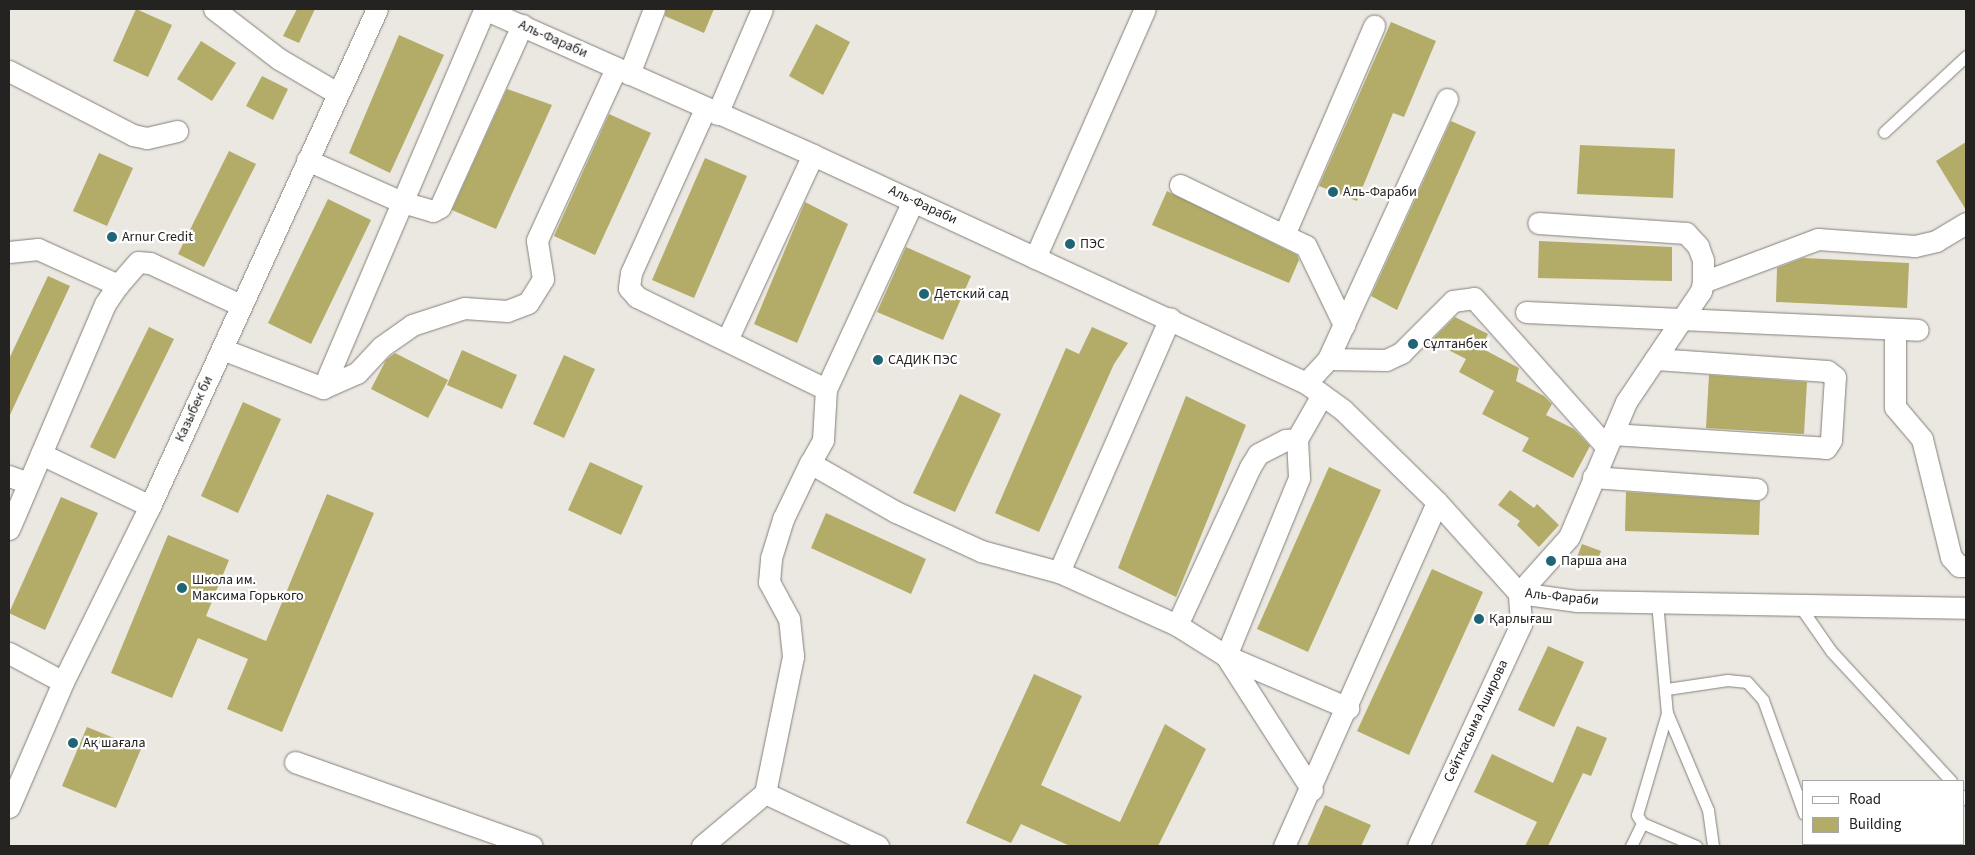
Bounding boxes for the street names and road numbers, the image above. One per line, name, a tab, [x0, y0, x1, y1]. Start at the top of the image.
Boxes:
street label: Аль-Фараби	[516, 16, 590, 62]
street label: Аль-Фараби	[886, 182, 960, 228]
street label: Казыбек би	[171, 373, 217, 445]
street label: Аль-Фараби	[1524, 585, 1600, 609]
street label: Сейткасыма Аширова	[1440, 657, 1512, 785]

